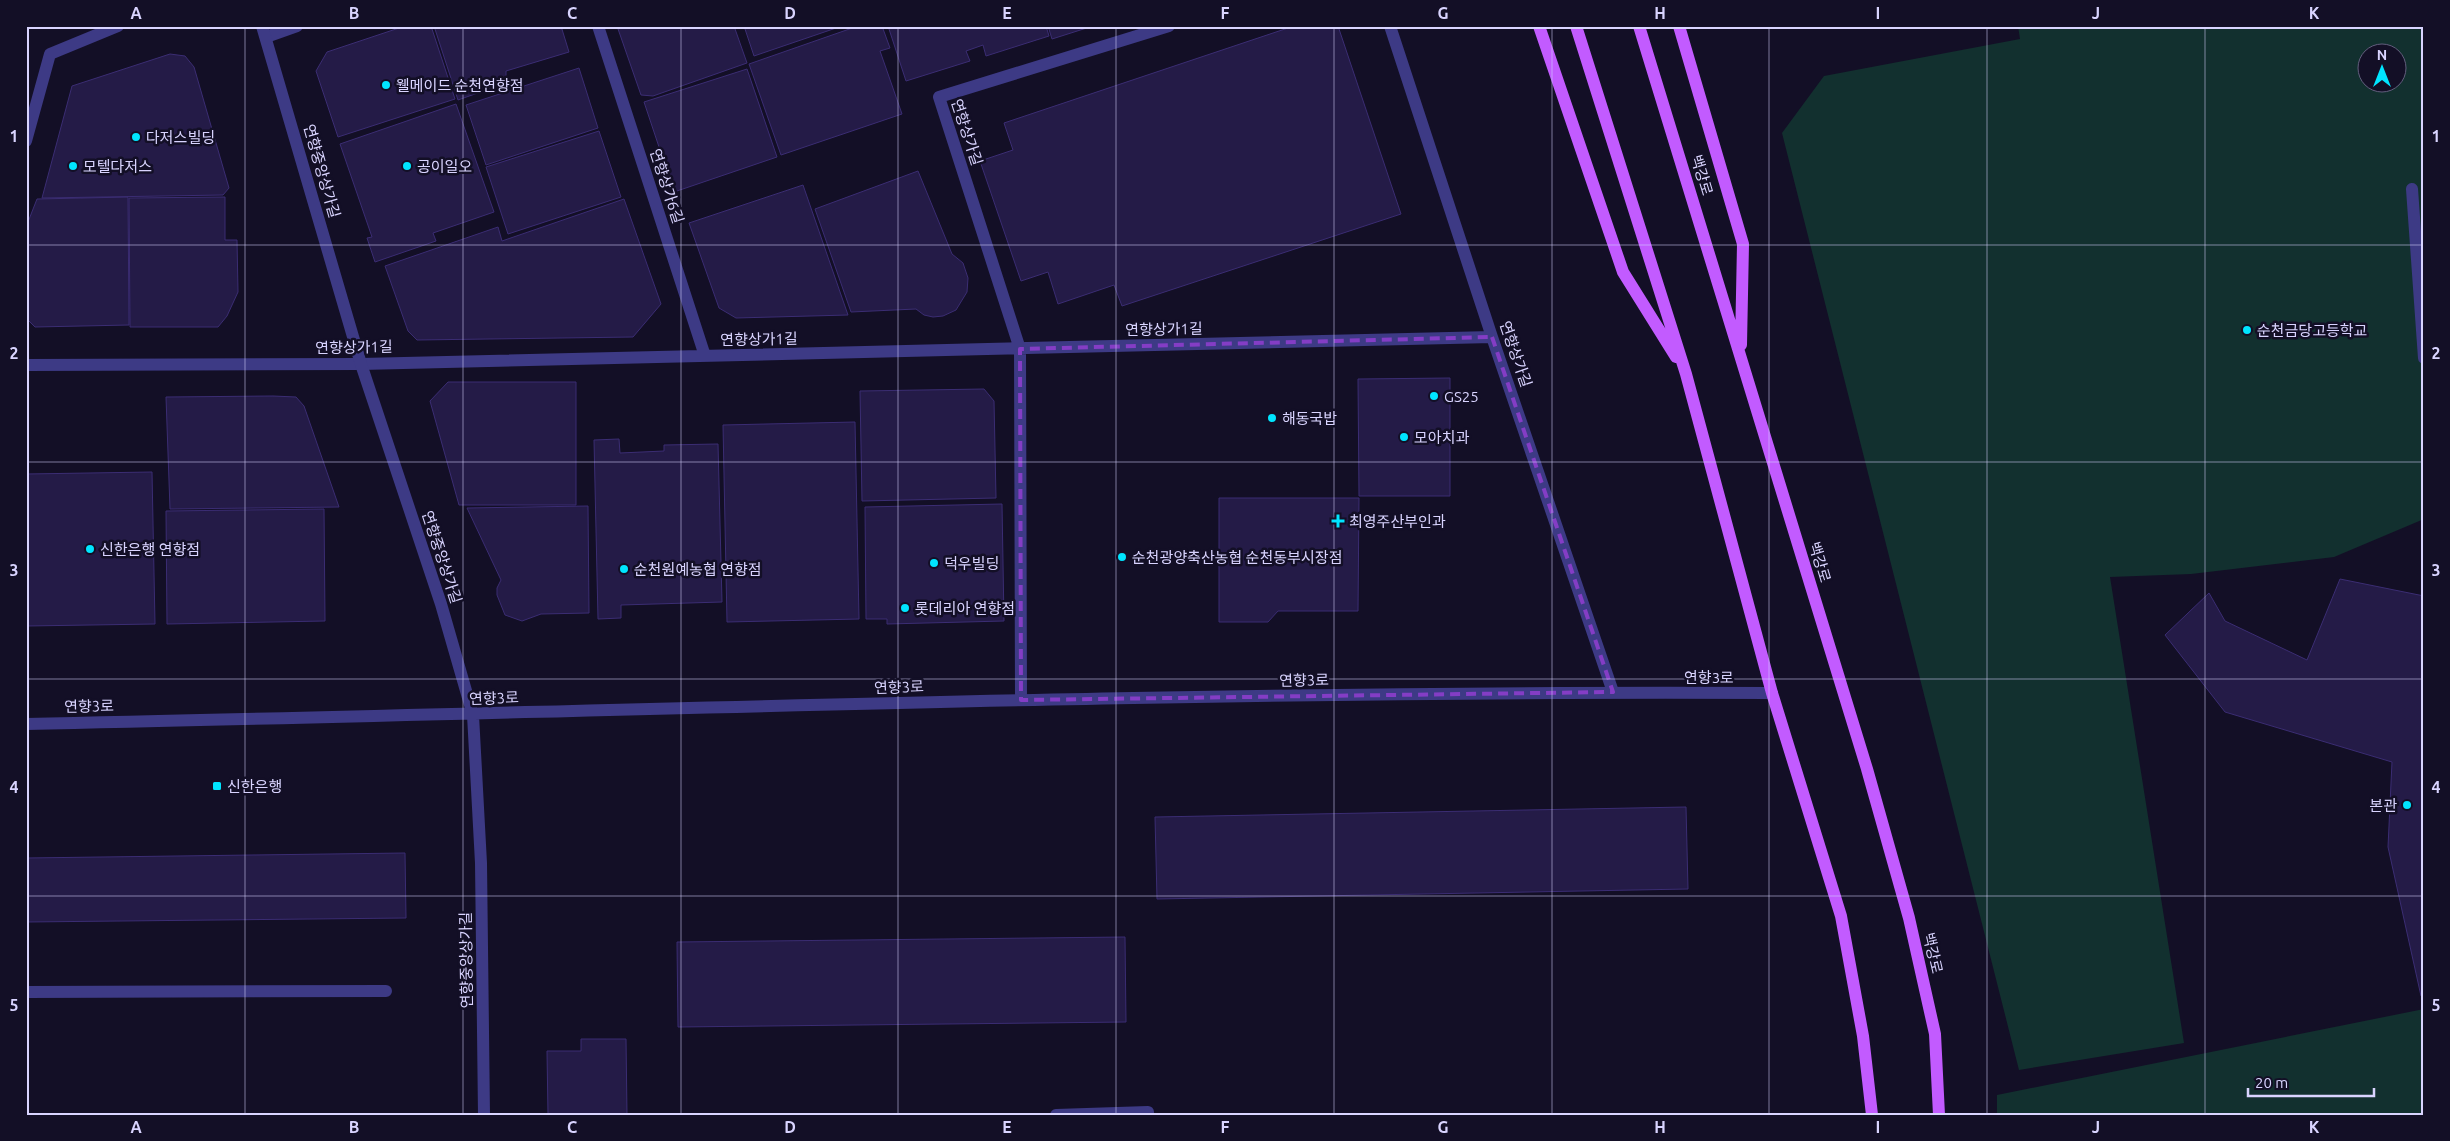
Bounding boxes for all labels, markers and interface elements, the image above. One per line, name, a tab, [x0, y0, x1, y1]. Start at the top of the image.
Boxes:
text: A	[130, 4, 142, 22]
text: B	[349, 4, 359, 22]
text: C	[567, 4, 577, 22]
text: D	[784, 4, 796, 22]
text: E	[1002, 4, 1012, 22]
text: F	[1221, 4, 1230, 22]
text: G	[1437, 4, 1449, 22]
text: H	[1654, 4, 1666, 22]
text: I	[1876, 4, 1880, 22]
text: J	[2092, 4, 2100, 22]
text: K	[2309, 4, 2320, 22]
north arrow	[2358, 42, 2408, 92]
text: N	[2377, 47, 2387, 63]
place label: 웰메이드 순천연향점	[396, 77, 524, 94]
marker: 웰메이드 순천연향점	[380, 79, 392, 91]
street label: 연향상가길	[948, 97, 986, 167]
street label: 연향중앙상가길	[301, 122, 343, 220]
text: 1	[9, 127, 19, 145]
text: 1	[2431, 127, 2441, 145]
place label: 다저스빌딩	[146, 129, 215, 146]
marker: 다저스빌딩	[130, 131, 142, 143]
street label: 연향상가6길	[647, 147, 687, 225]
street label: 백강로	[1688, 153, 1716, 197]
place label: 모텔다저스	[83, 158, 152, 175]
place label: 공이일오	[417, 158, 472, 175]
marker: 모텔다저스	[67, 160, 79, 172]
marker: 공이일오	[401, 160, 413, 172]
street label: 연향상가길	[1497, 319, 1535, 389]
street label: 연향상가1길	[1125, 320, 1203, 338]
place label: 순천금당고등학교	[2257, 322, 2367, 339]
marker: 순천금당고등학교	[2241, 324, 2253, 336]
street label: 연향상가1길	[720, 330, 798, 348]
street label: 연향상가1길	[315, 338, 393, 356]
text: 2	[9, 344, 19, 362]
text: 2	[2431, 344, 2441, 362]
place label: GS25	[1444, 388, 1479, 405]
marker: GS25	[1428, 390, 1440, 402]
place label: 해동국밥	[1282, 410, 1337, 427]
marker: 해동국밥	[1266, 412, 1278, 424]
place label: 모아치과	[1414, 429, 1469, 446]
marker: 모아치과	[1398, 431, 1410, 443]
street label: 연향중앙상가길	[419, 508, 465, 606]
place label: 최영주산부인과	[1349, 513, 1446, 530]
marker: 최영주산부인과	[1331, 514, 1345, 528]
street label: 백강로	[1806, 540, 1834, 584]
place label: 신한은행 연향점	[100, 541, 200, 558]
marker: 신한은행 연향점	[84, 543, 96, 555]
place label: 순천광양축산농협 순천동부시장점	[1132, 549, 1342, 566]
marker: 순천광양축산농협 순천동부시장점	[1116, 551, 1128, 563]
place label: 덕우빌딩	[944, 555, 999, 572]
marker: 덕우빌딩	[928, 557, 940, 569]
text: 3	[9, 561, 19, 579]
place label: 순천원예농협 연향점	[634, 561, 762, 578]
text: 3	[2431, 561, 2441, 579]
marker: 순천원예농협 연향점	[618, 563, 630, 575]
place label: 롯데리아 연향점	[915, 600, 1015, 617]
marker: 롯데리아 연향점	[899, 602, 911, 614]
street label: 연향3로	[1684, 669, 1734, 686]
street label: 연향3로	[1279, 671, 1329, 689]
street label: 연향3로	[874, 678, 924, 696]
street label: 연향3로	[469, 689, 519, 707]
street label: 연향3로	[64, 697, 114, 715]
text: 4	[9, 778, 19, 796]
place label: 신한은행	[227, 778, 282, 795]
text: 4	[2431, 778, 2441, 796]
marker: 신한은행	[211, 780, 223, 792]
place label: 본관	[2369, 797, 2397, 814]
marker: 본관	[2401, 799, 2413, 811]
street label: 연향중앙상가길	[457, 912, 475, 1008]
street label: 백강로	[1920, 931, 1946, 975]
text: 5	[9, 996, 19, 1014]
text: 5	[2431, 996, 2441, 1014]
scale bar	[2248, 1066, 2374, 1098]
text: 20 m	[2255, 1074, 2288, 1091]
text: A	[130, 1118, 142, 1136]
text: B	[349, 1118, 359, 1136]
text: C	[567, 1118, 577, 1136]
text: D	[784, 1118, 796, 1136]
text: E	[1002, 1118, 1012, 1136]
text: F	[1221, 1118, 1230, 1136]
text: G	[1437, 1118, 1449, 1136]
text: H	[1654, 1118, 1666, 1136]
text: I	[1876, 1118, 1880, 1136]
text: J	[2092, 1118, 2100, 1136]
text: K	[2309, 1118, 2320, 1136]

